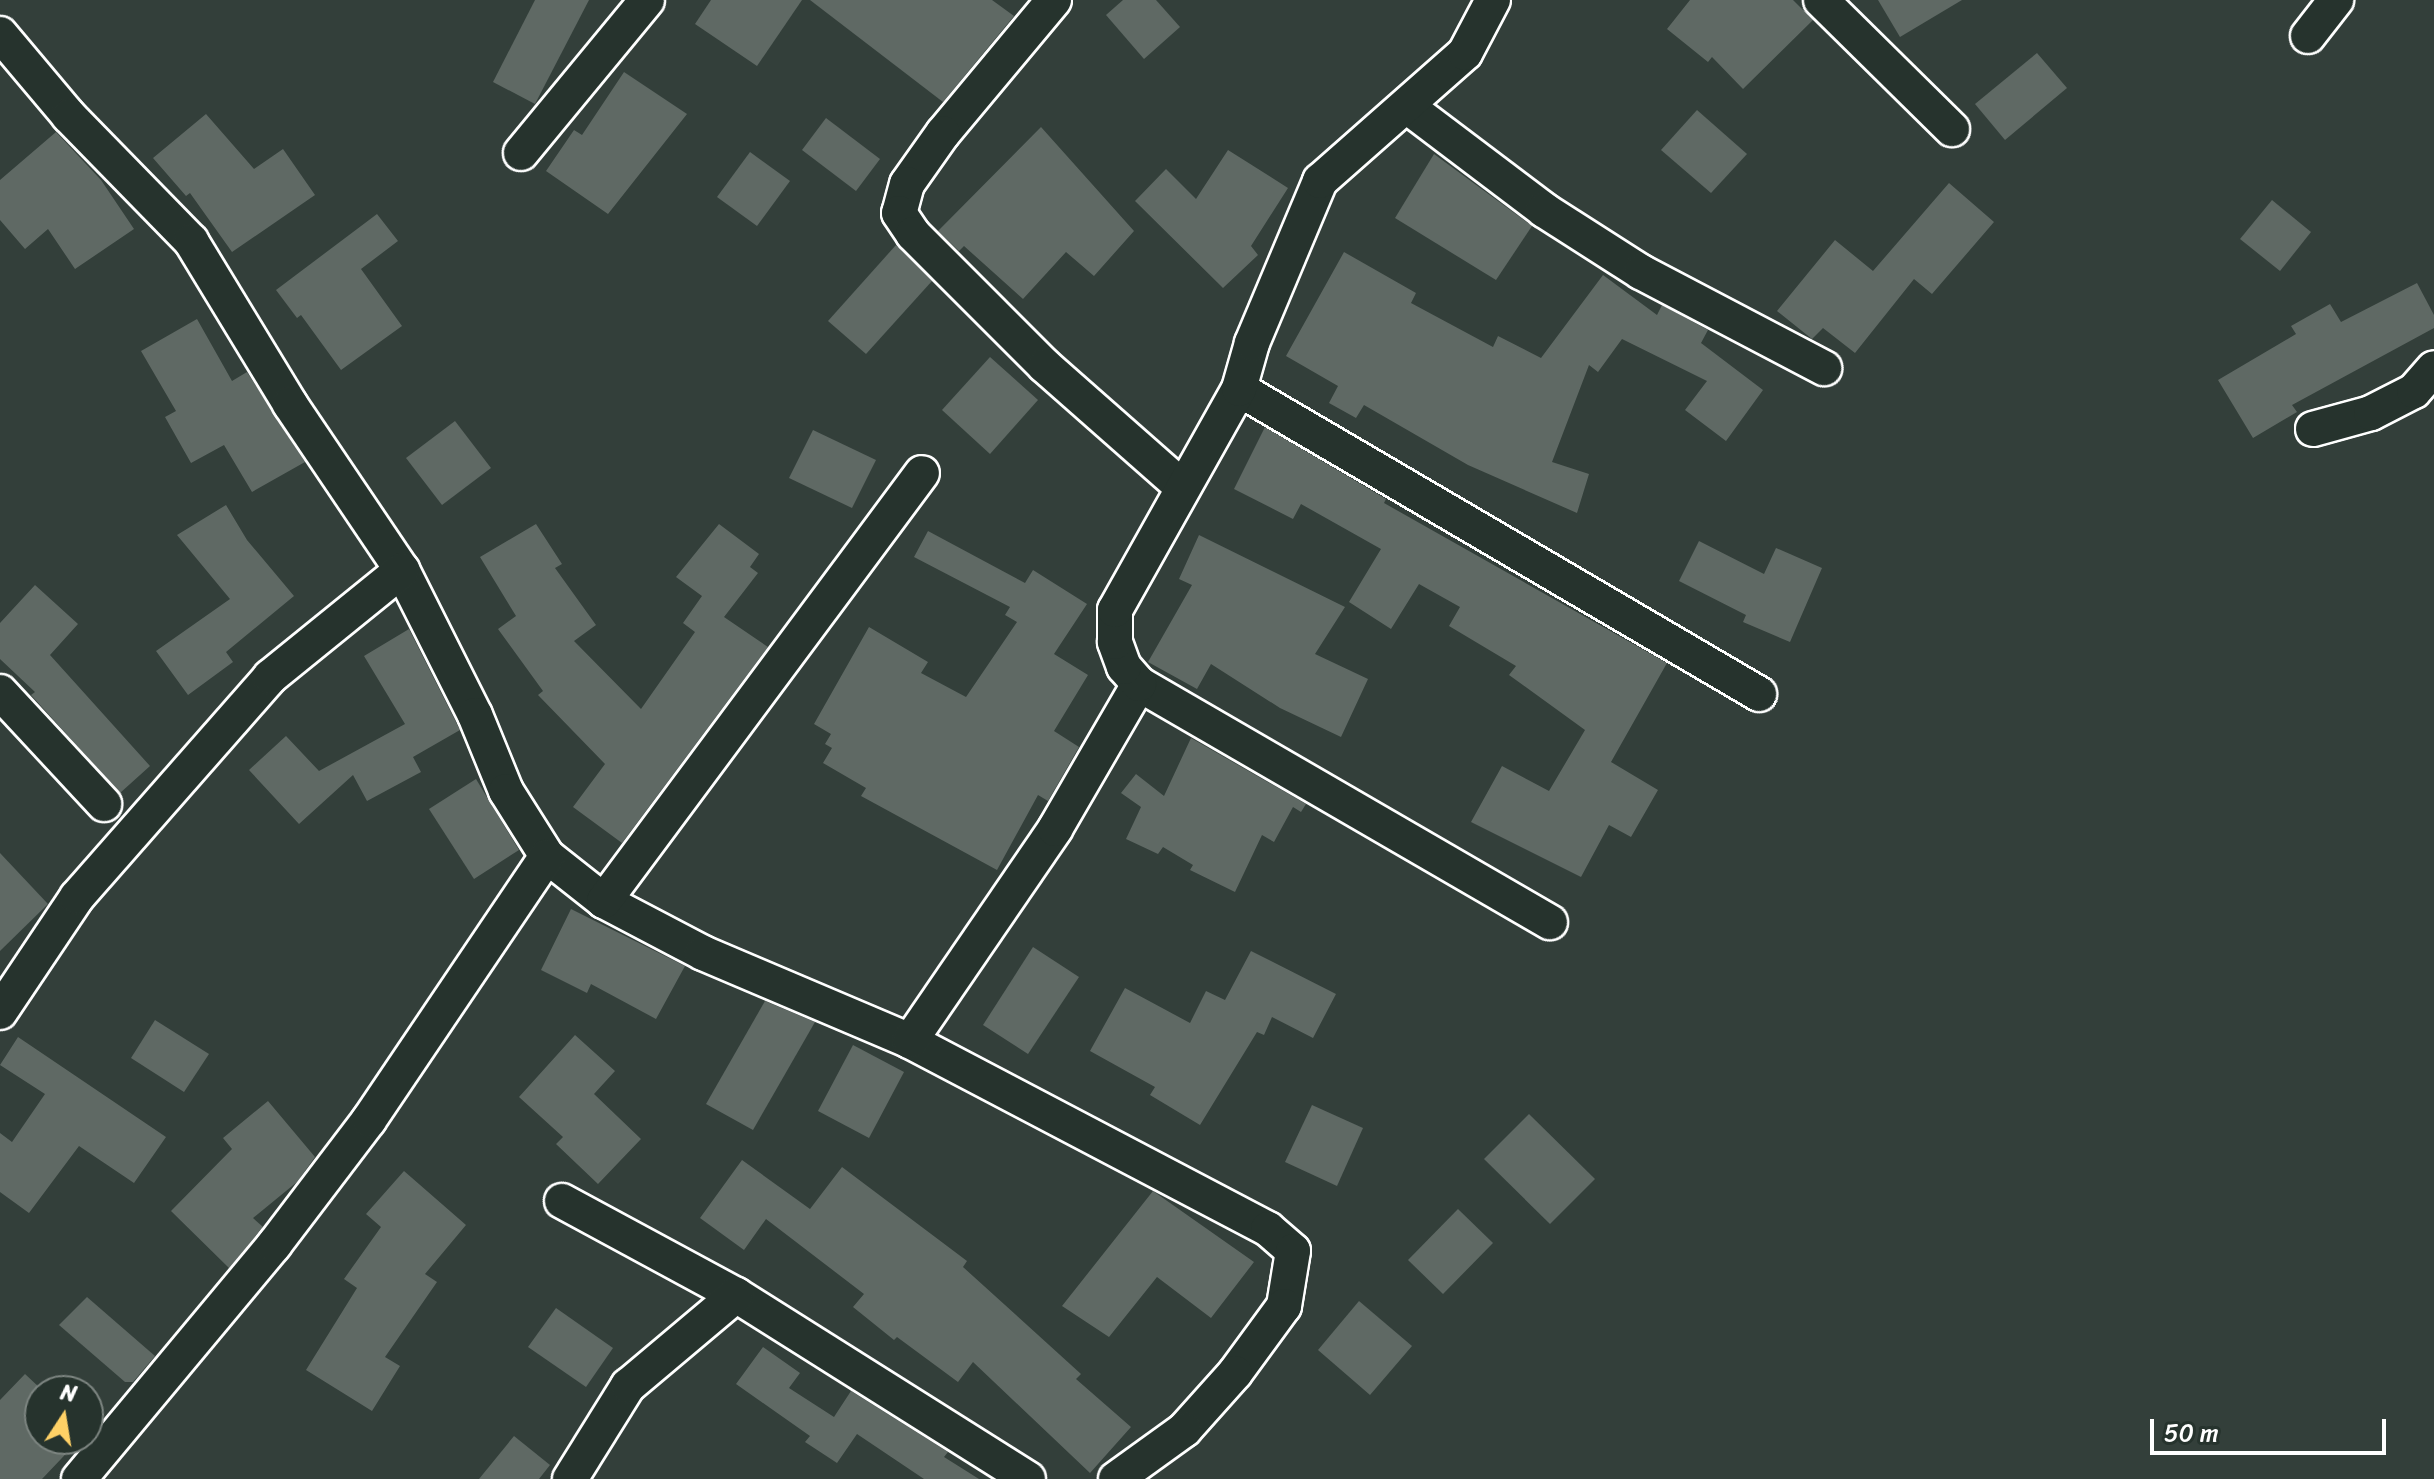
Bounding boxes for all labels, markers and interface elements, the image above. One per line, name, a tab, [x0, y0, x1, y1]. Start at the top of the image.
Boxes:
text: N	[57, 1372, 80, 1414]
north arrow	[24, 1375, 104, 1455]
scale bar	[2154, 1403, 2390, 1453]
text: 50 m	[2164, 1412, 2219, 1454]

